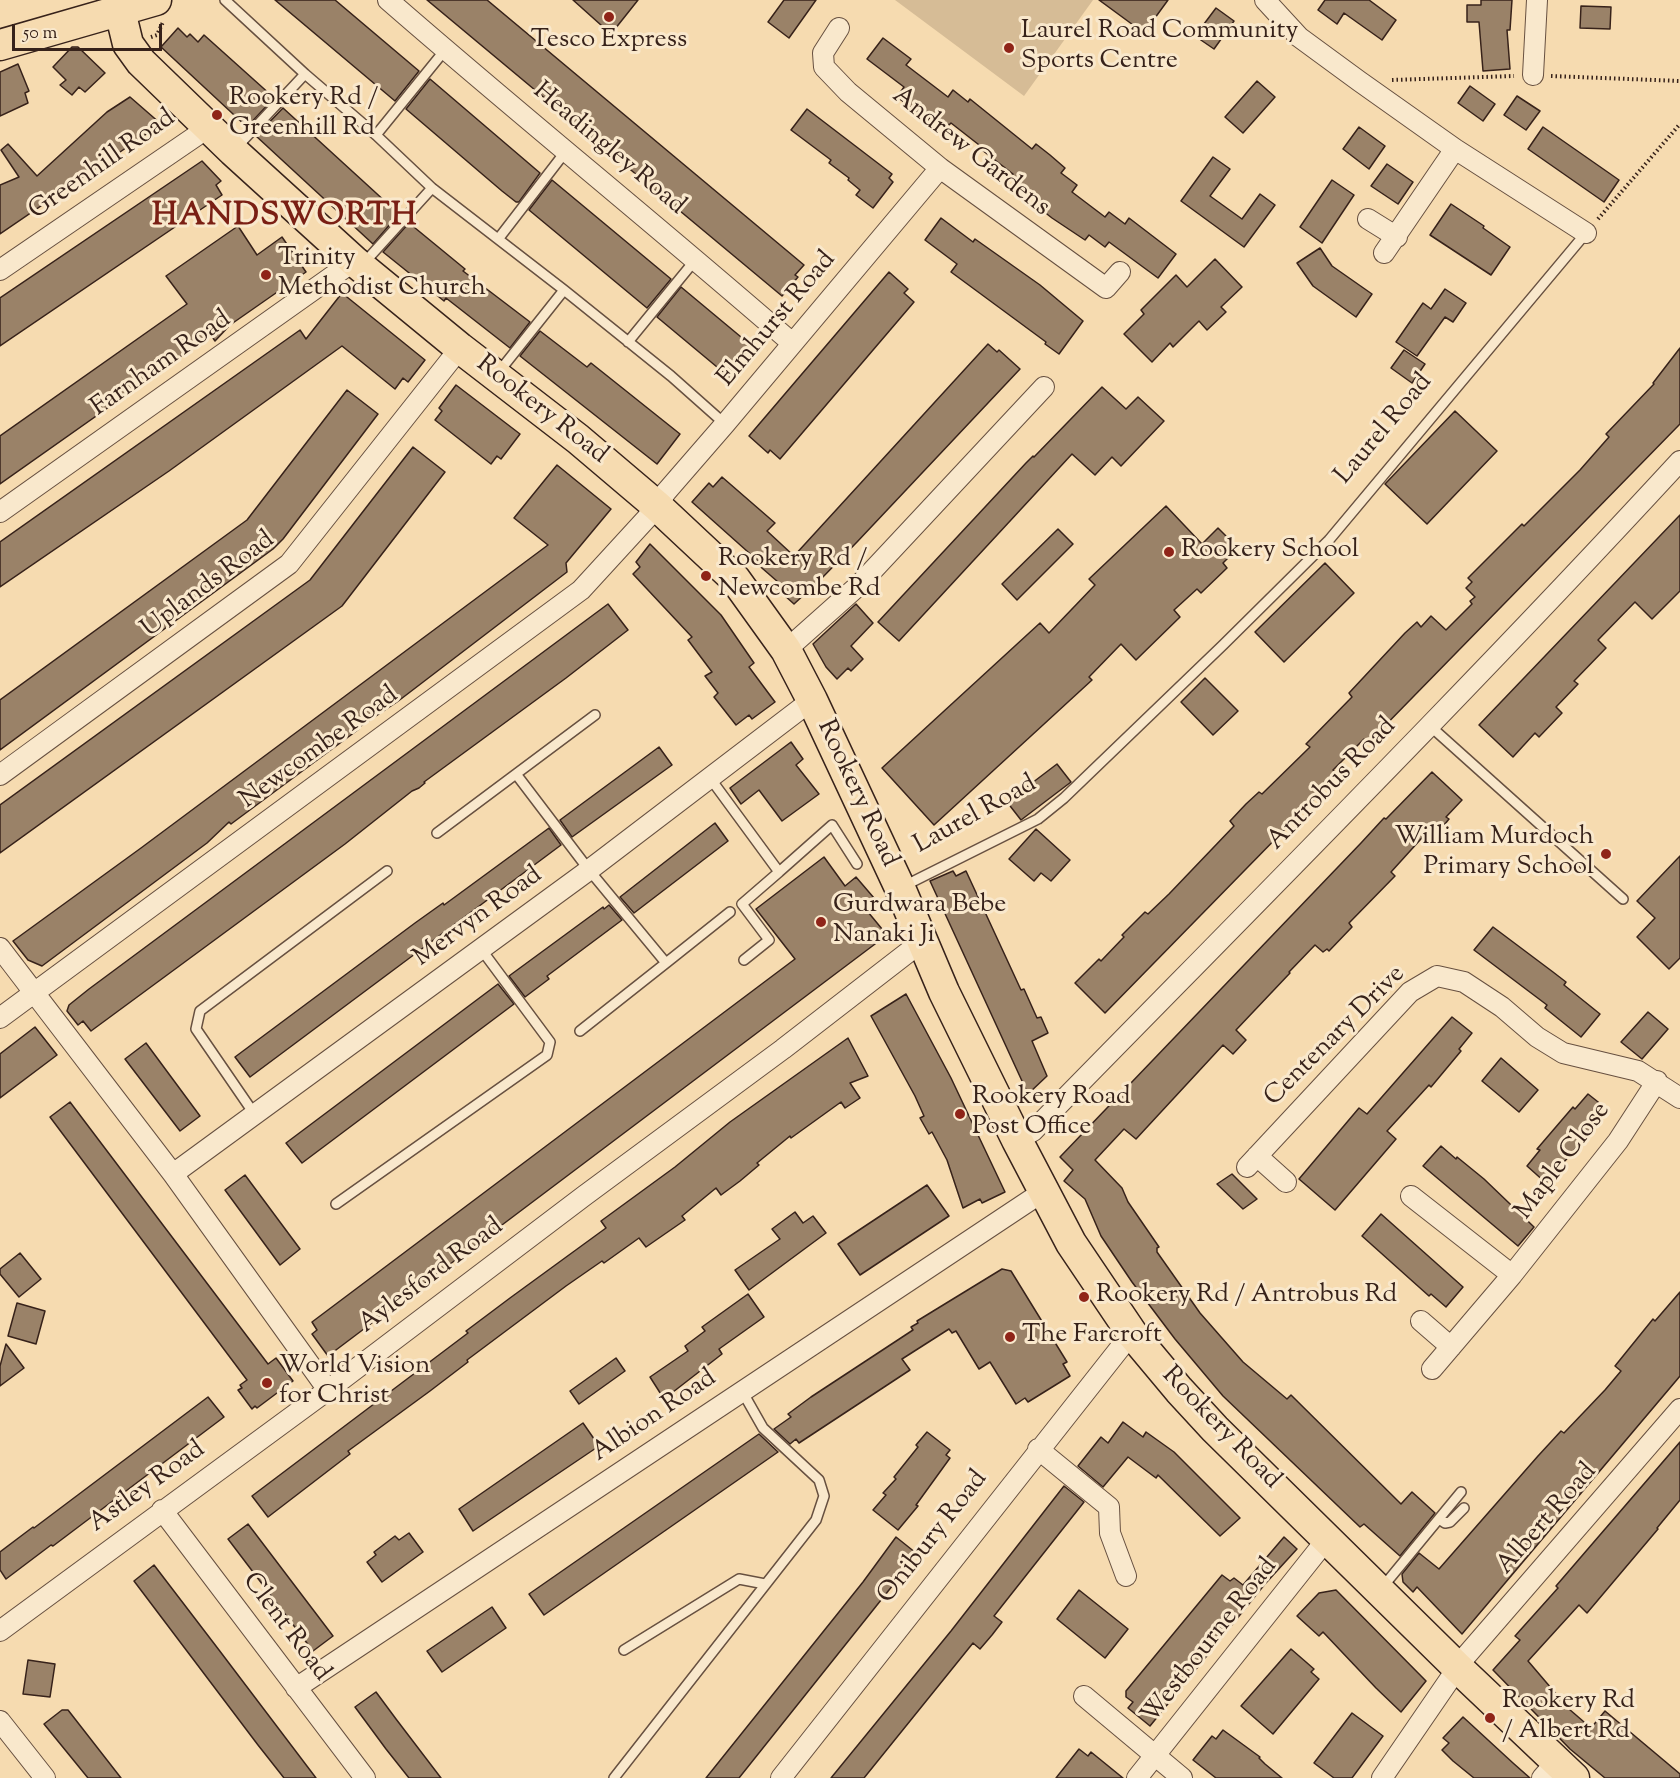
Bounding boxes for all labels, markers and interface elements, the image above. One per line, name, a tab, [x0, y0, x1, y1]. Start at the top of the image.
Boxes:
marker: Tesco Express	[602, 10, 616, 24]
scale bar	[15, 12, 165, 50]
place label: Laurel Road Community Sports Centre	[1021, 17, 1298, 78]
text: 50 m	[23, 21, 57, 47]
place label: Tesco Express	[531, 26, 687, 58]
marker: Laurel Road Community Sports Centre	[1002, 41, 1016, 55]
street label: Headingley Road	[525, 77, 691, 223]
street label: Andrew Gardens	[885, 82, 1055, 224]
place label: Rookery Rd / Greenhill Rd	[229, 84, 378, 146]
street label: Greenhill Road	[24, 104, 182, 228]
marker: Rookery Rd / Greenhill Rd	[210, 108, 224, 122]
district label: HANDSWORTH	[152, 200, 418, 238]
place label: Trinity Methodist Church	[278, 244, 486, 306]
street label: Elmhurst Road	[712, 246, 844, 394]
marker: Trinity Methodist Church	[259, 268, 273, 282]
street label: Farnham Road	[86, 305, 238, 425]
street label: Rookery Road	[469, 350, 613, 472]
street label: Laurel Road	[1330, 368, 1440, 492]
street label: Uplands Road	[136, 526, 282, 646]
place label: Rookery School	[1181, 536, 1359, 568]
place label: Rookery Rd / Newcombe Rd	[718, 545, 880, 606]
marker: Rookery School	[1162, 545, 1176, 559]
marker: Rookery Rd / Newcombe Rd	[699, 569, 713, 583]
street label: Newcombe Road	[235, 681, 405, 817]
street label: Antrobus Road	[1262, 712, 1404, 858]
street label: Rookery Road	[808, 715, 904, 873]
street label: Laurel Road	[909, 770, 1043, 862]
place label: William Murdoch Primary School	[1395, 823, 1594, 885]
marker: William Murdoch Primary School	[1599, 847, 1613, 861]
street label: Mervyn Road	[409, 861, 549, 975]
place label: Gurdwara Bebe Nanaki Ji	[833, 891, 1006, 952]
marker: Gurdwara Bebe Nanaki Ji	[814, 915, 828, 929]
street label: Centenary Drive	[1259, 960, 1413, 1114]
place label: Rookery Road Post Office	[972, 1083, 1131, 1144]
street label: Maple Close	[1510, 1097, 1618, 1227]
marker: Rookery Road Post Office	[953, 1107, 967, 1121]
street label: Aylesford Road	[354, 1212, 510, 1342]
place label: Rookery Rd / Antrobus Rd	[1096, 1281, 1397, 1313]
marker: Rookery Rd / Antrobus Rd	[1077, 1290, 1091, 1304]
place label: The Farcroft	[1022, 1321, 1162, 1353]
marker: The Farcroft	[1003, 1330, 1017, 1344]
place label: World Vision for Christ	[279, 1352, 430, 1414]
street label: Rookery Road	[1154, 1361, 1286, 1497]
street label: Albion Road	[587, 1364, 723, 1470]
marker: World Vision for Christ	[260, 1376, 274, 1390]
street label: Astley Road	[84, 1435, 212, 1541]
street label: Albert Road	[1491, 1458, 1605, 1582]
street label: Onibury Road	[872, 1465, 996, 1611]
street label: Westbourne Road	[1137, 1553, 1285, 1731]
street label: Clent Road	[234, 1567, 336, 1689]
place label: Rookery Rd / Albert Rd	[1502, 1687, 1635, 1748]
marker: Rookery Rd / Albert Rd	[1483, 1711, 1497, 1725]

